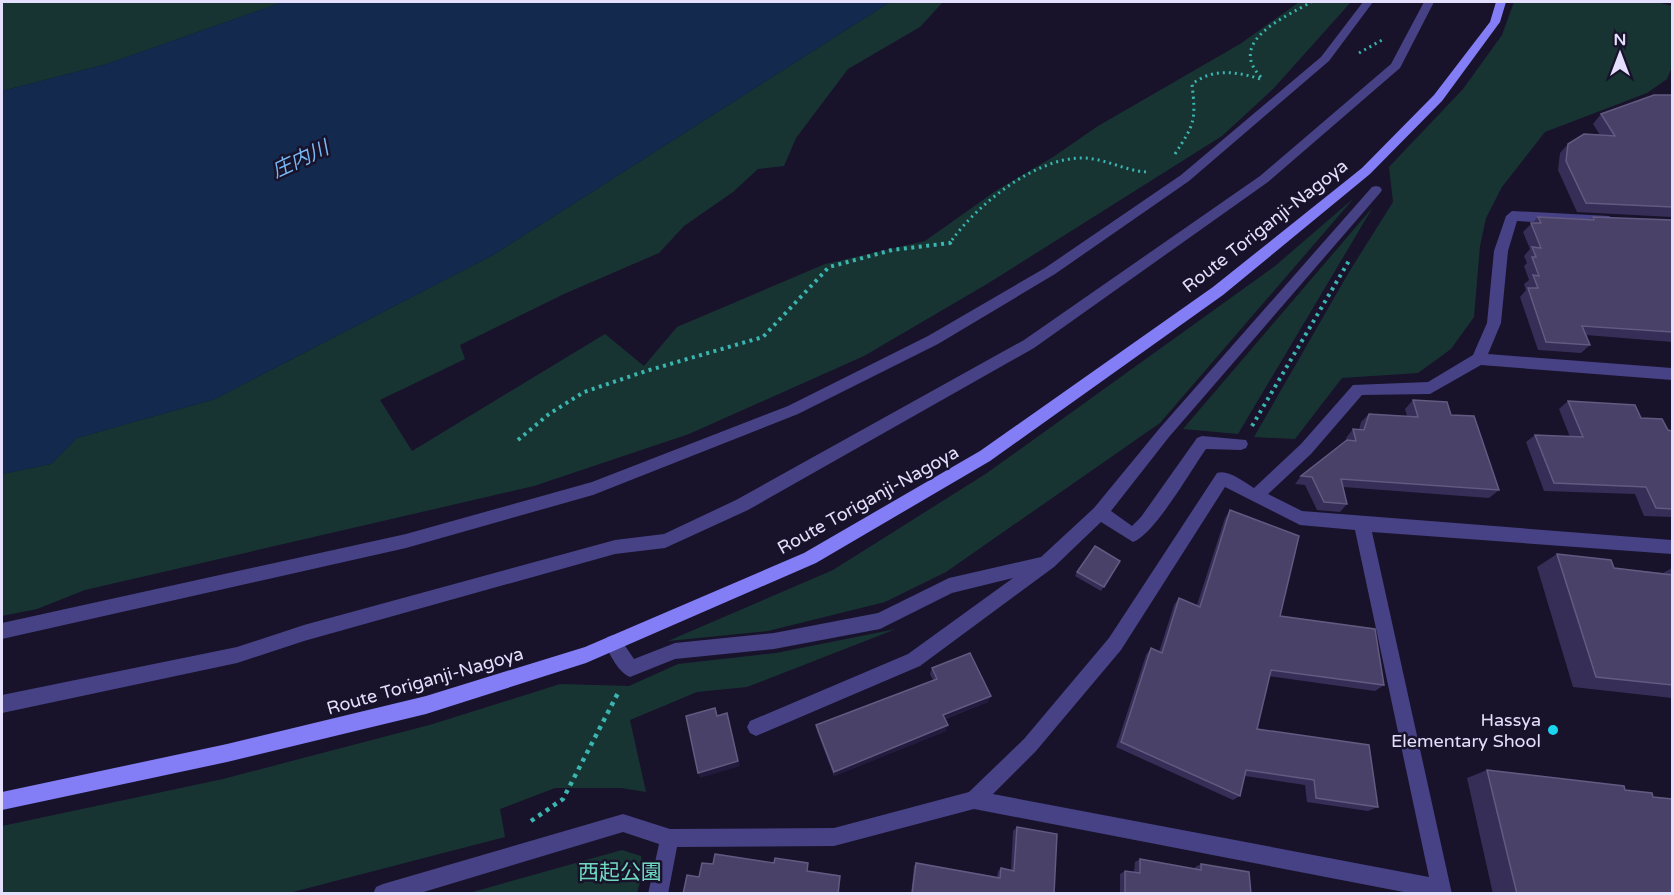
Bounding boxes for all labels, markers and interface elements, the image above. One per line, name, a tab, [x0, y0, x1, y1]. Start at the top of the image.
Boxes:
north arrow	[1590, 24, 1650, 84]
text: N	[1614, 30, 1626, 50]
water label: 庄内川	[268, 136, 334, 183]
street label: Route Toriganji-Nagoya	[1178, 155, 1352, 297]
street label: Route Toriganji-Nagoya	[774, 441, 962, 559]
street label: Route Toriganji-Nagoya	[324, 642, 526, 720]
place label: Hassya Elementary Shool	[1391, 709, 1541, 752]
marker: Hassya Elementary Shool	[1546, 723, 1560, 737]
park label: 西起公園	[578, 860, 662, 885]

